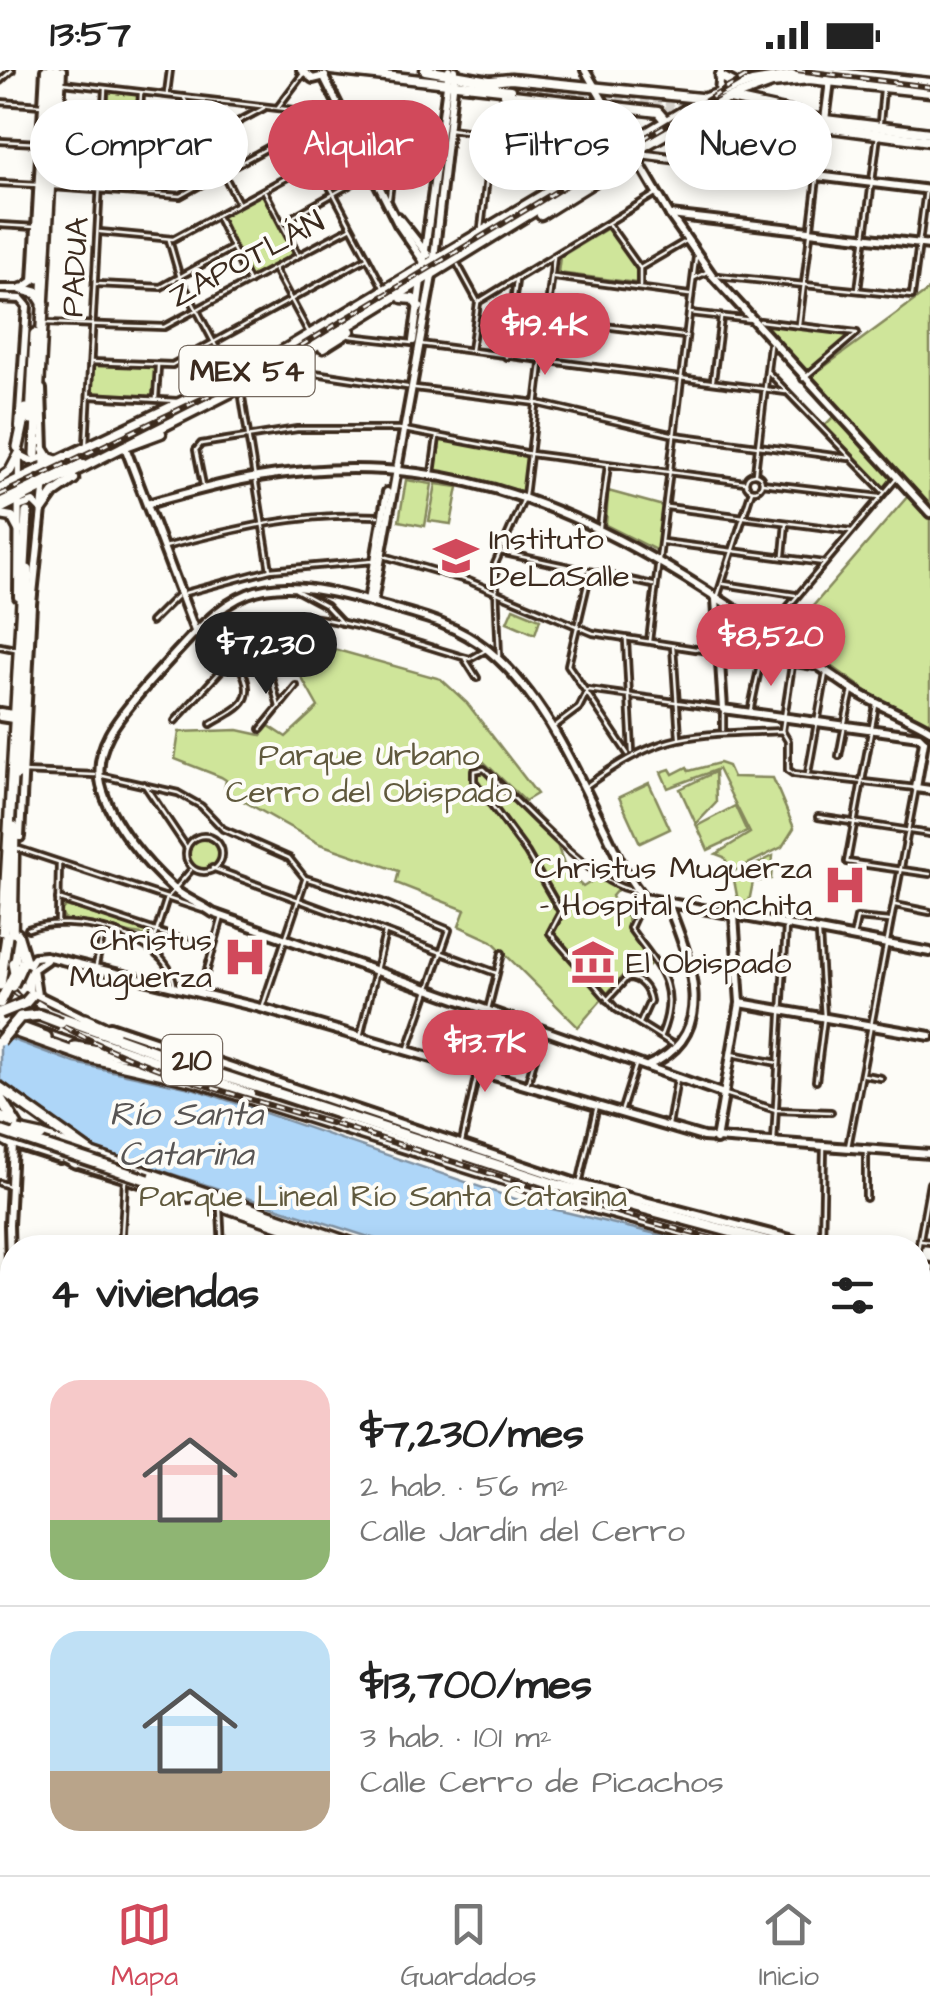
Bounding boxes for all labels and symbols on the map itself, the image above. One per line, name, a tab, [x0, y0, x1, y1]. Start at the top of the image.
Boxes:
street label: ZAPOTLÁN	[161, 200, 332, 319]
street label: PADUA	[50, 216, 101, 318]
pin: $19.4K	[464, 293, 626, 378]
road number: MEX 54	[180, 346, 314, 396]
place label: Instituto DeLaSalle	[489, 517, 630, 599]
school or university icon: Instituto DeLaSalle	[432, 532, 480, 580]
pin: $8,520	[690, 604, 852, 689]
pin: $7,230	[185, 612, 347, 697]
park label: Parque Urbano Cerro del Obispado	[226, 733, 512, 815]
place label: Christus Muguerza - Hospital Conchita	[534, 846, 812, 928]
hospital icon: Christus Muguerza - Hospital Conchita	[821, 861, 869, 909]
place label: Christus Muguerza	[69, 918, 212, 1000]
hospital icon: Christus Muguerza	[221, 933, 269, 981]
museum icon: El Obispado	[569, 938, 617, 986]
place label: El Obispado	[626, 941, 792, 986]
pin: $13.7K	[404, 1010, 566, 1095]
road number: 210	[162, 1035, 222, 1085]
water label: Río Santa Catarina	[109, 1090, 265, 1179]
park label: Parque Lineal Río Santa Catarina	[139, 1174, 627, 1219]

